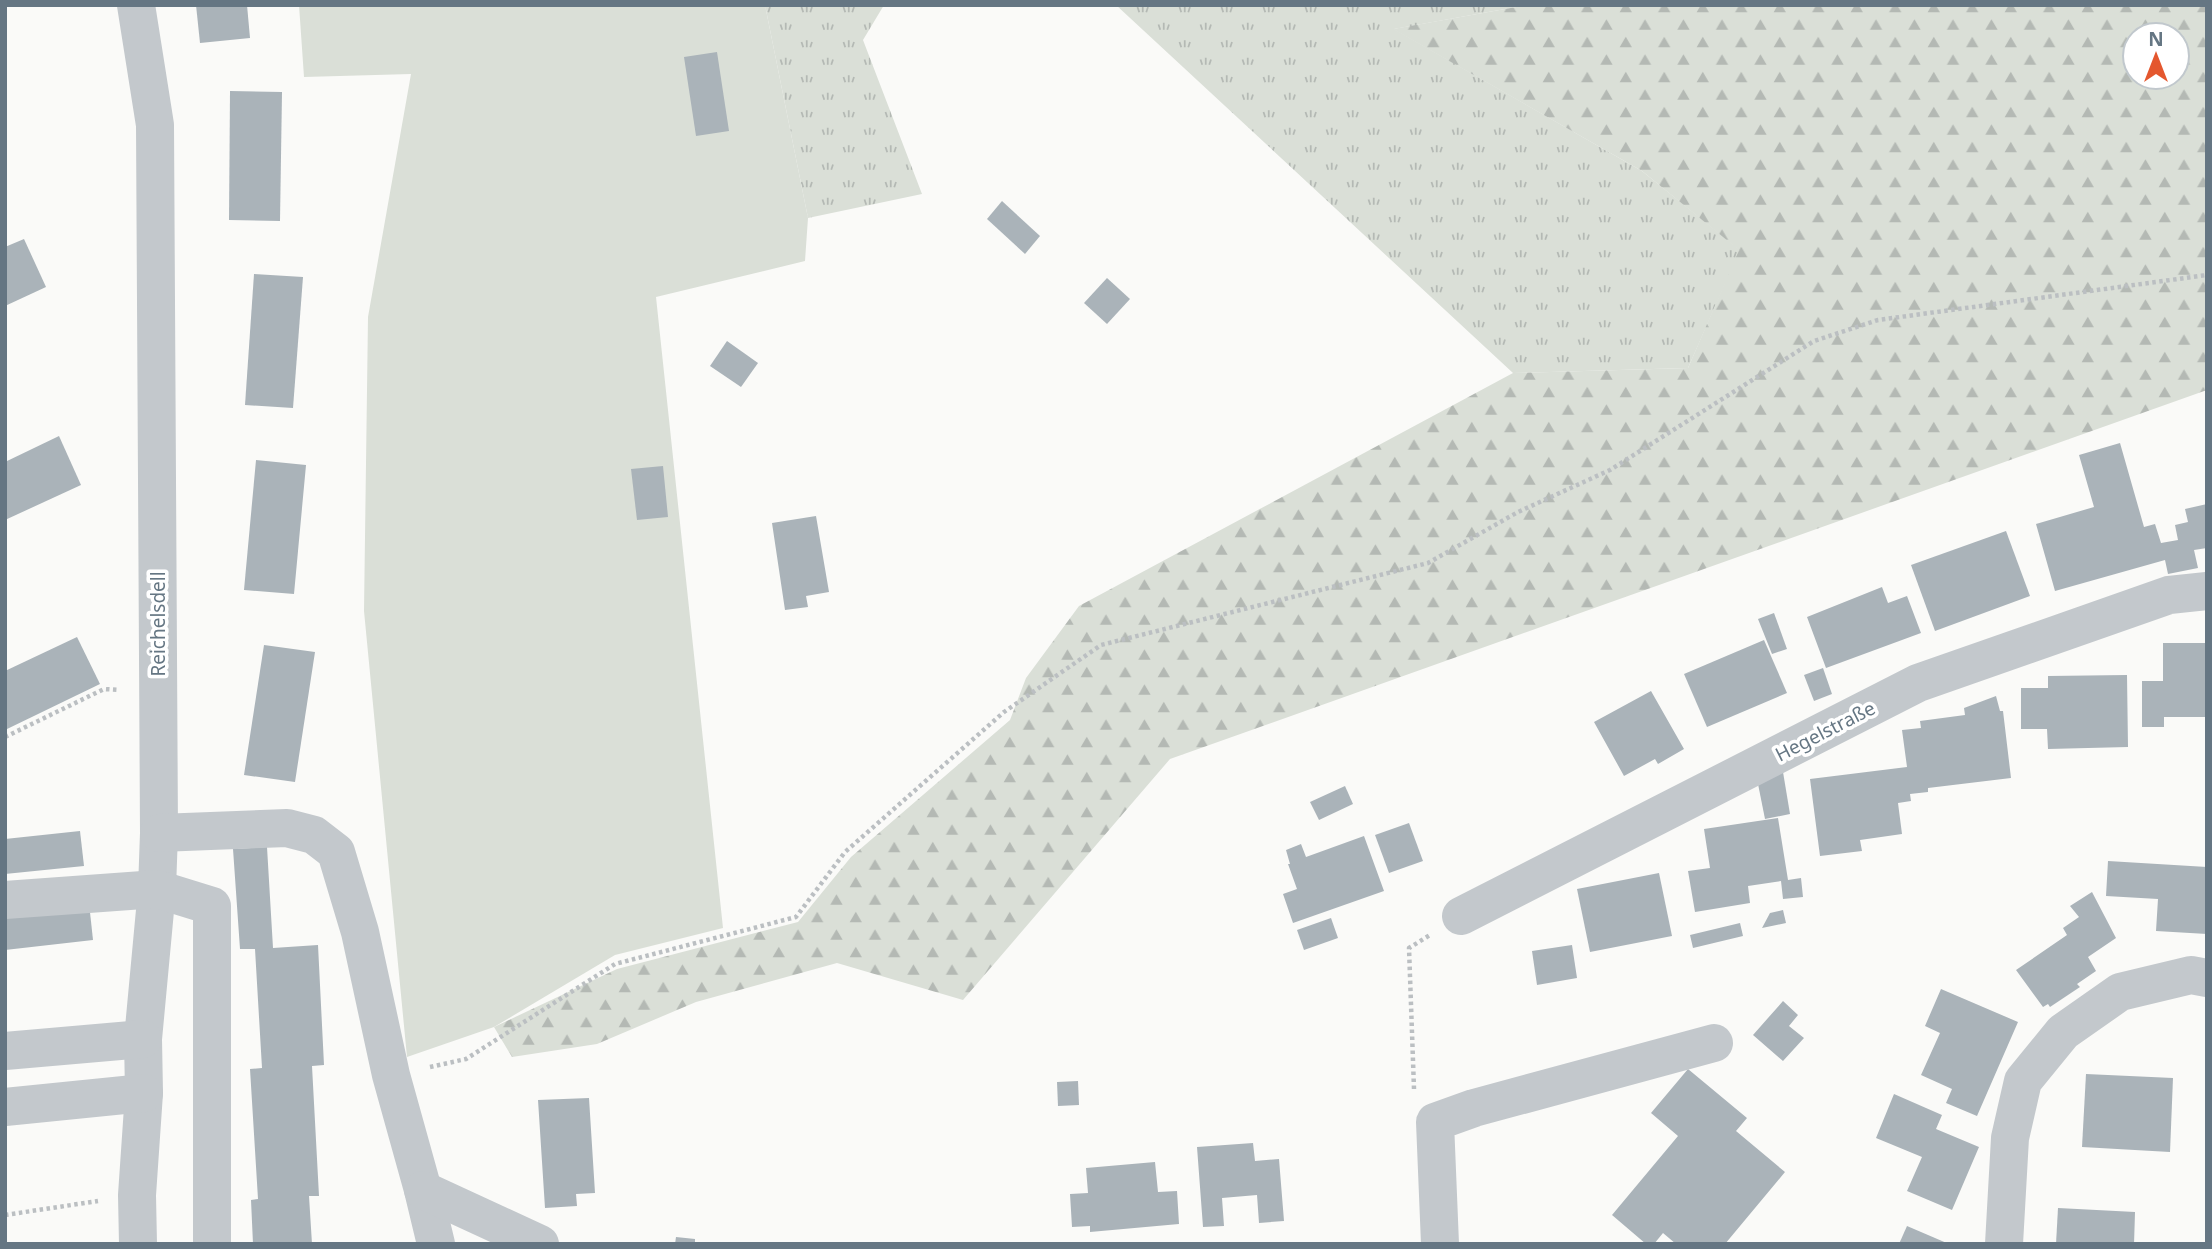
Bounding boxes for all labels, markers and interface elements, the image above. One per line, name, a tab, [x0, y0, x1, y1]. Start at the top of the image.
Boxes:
north arrow	[2121, 21, 2191, 91]
text: N	[2148, 26, 2164, 52]
street label: Reichelsdell	[145, 571, 171, 677]
street label: Hegelstraße	[1771, 695, 1879, 767]

